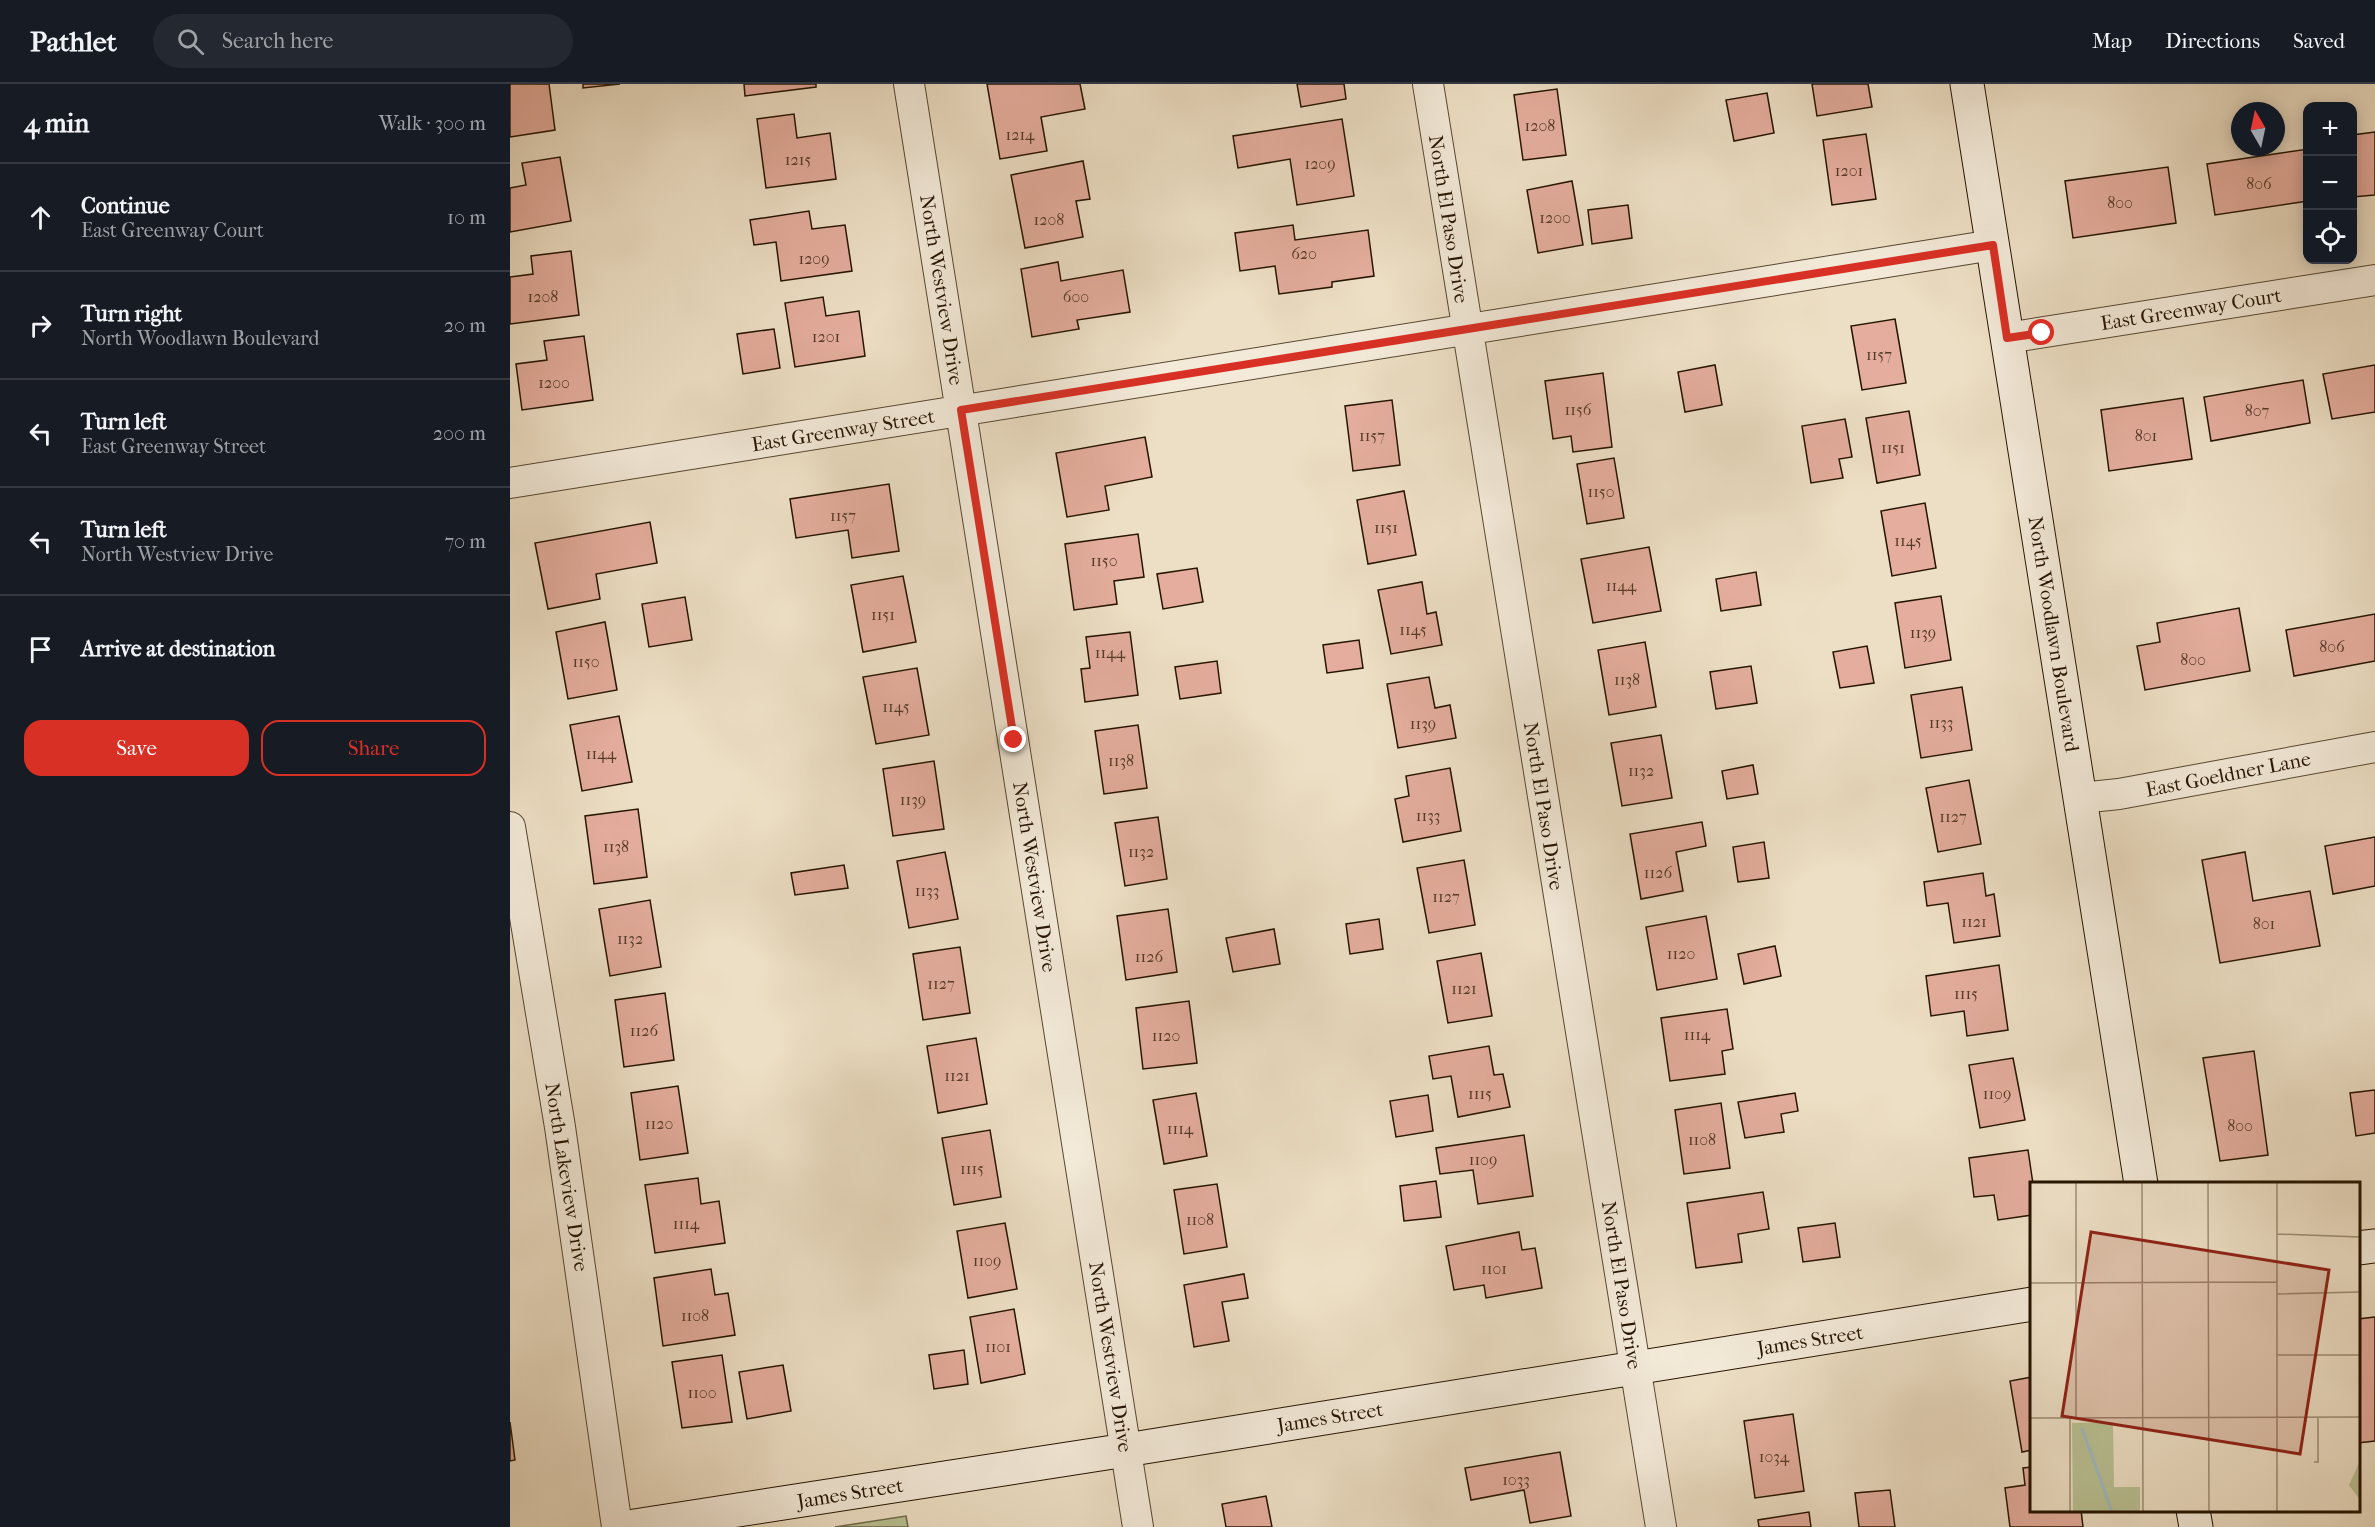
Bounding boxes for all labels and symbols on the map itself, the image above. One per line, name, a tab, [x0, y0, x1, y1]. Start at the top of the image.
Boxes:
north arrow	[2231, 102, 2285, 156]
house number: 1208	[1525, 116, 1555, 135]
house number: 1214	[1005, 125, 1035, 144]
street label: North El Paso Drive	[1424, 133, 1473, 305]
house number: 1215	[785, 150, 811, 169]
house number: 1209	[1304, 154, 1336, 173]
house number: 1201	[1835, 161, 1863, 180]
house number: 806	[2246, 174, 2272, 193]
street label: North Westview Drive	[915, 193, 968, 387]
house number: 800	[2107, 193, 2133, 212]
house number: 1200	[1539, 208, 1571, 227]
house number: 1208	[1034, 210, 1064, 229]
house number: 620	[1291, 244, 1317, 263]
house number: 1209	[798, 249, 830, 268]
street label: East Greenway Court	[2099, 284, 2283, 335]
house number: 1208	[528, 287, 558, 306]
house number: 600	[1063, 287, 1089, 306]
route start	[2028, 319, 2054, 345]
house number: 1201	[812, 327, 840, 346]
house number: 1157	[1866, 345, 1892, 364]
house number: 1200	[538, 373, 570, 392]
house number: 1156	[1565, 400, 1592, 419]
house number: 807	[2245, 401, 2270, 420]
street label: East Greenway Street	[750, 405, 936, 456]
house number: 1157	[1359, 426, 1385, 445]
house number: 801	[2135, 426, 2157, 445]
house number: 1151	[1881, 438, 1905, 457]
house number: 1150	[1587, 482, 1615, 501]
house number: 1157	[830, 506, 856, 525]
street label: North Woodlawn Boulevard	[2024, 515, 2084, 755]
house number: 1151	[1374, 518, 1398, 537]
house number: 1145	[1894, 531, 1922, 550]
house number: 1150	[1090, 551, 1118, 570]
house number: 1144	[1606, 576, 1637, 595]
house number: 1151	[871, 605, 895, 624]
house number: 1145	[1399, 620, 1427, 639]
house number: 1139	[1910, 623, 1936, 642]
house number: 806	[2319, 637, 2345, 656]
house number: 1144	[1095, 643, 1126, 662]
house number: 800	[2180, 650, 2206, 669]
house number: 1150	[572, 652, 600, 671]
house number: 1138	[1614, 670, 1640, 689]
house number: 1145	[882, 697, 910, 716]
house number: 1133	[1929, 713, 1953, 732]
house number: 1139	[1410, 714, 1436, 733]
street label: North El Paso Drive	[1519, 720, 1568, 892]
route end	[1000, 726, 1026, 752]
house number: 1144	[586, 744, 617, 763]
street label: East Goeldner Lane	[2144, 747, 2313, 802]
house number: 1138	[1108, 751, 1134, 770]
house number: 1132	[1628, 761, 1654, 780]
street label: North Westview Drive	[1008, 780, 1061, 974]
house number: 1139	[900, 790, 926, 809]
house number: 1133	[1416, 806, 1440, 825]
house number: 1127	[1939, 807, 1967, 826]
house number: 1138	[603, 837, 629, 856]
house number: 1132	[1128, 842, 1154, 861]
house number: 1126	[1644, 863, 1672, 882]
house number: 1133	[915, 881, 939, 900]
house number: 1127	[1432, 887, 1460, 906]
house number: 1121	[1961, 912, 1987, 931]
house number: 801	[2253, 914, 2275, 933]
house number: 1132	[617, 929, 643, 948]
house number: 1120	[1667, 944, 1695, 963]
house number: 1126	[1135, 947, 1163, 966]
house number: 1127	[927, 974, 955, 993]
house number: 1121	[1451, 979, 1477, 998]
house number: 1115	[1954, 984, 1978, 1003]
house number: 1126	[630, 1021, 658, 1040]
house number: 1114	[1684, 1025, 1711, 1044]
house number: 1120	[1152, 1026, 1180, 1045]
house number: 1121	[944, 1066, 970, 1085]
street label: North Lakeview Drive	[540, 1081, 593, 1273]
house number: 1115	[1468, 1084, 1492, 1103]
house number: 1109	[1983, 1084, 2011, 1103]
house number: 1120	[645, 1114, 673, 1133]
house number: 800	[2227, 1116, 2253, 1135]
house number: 1114	[1167, 1119, 1194, 1138]
house number: 1108	[1688, 1130, 1716, 1149]
house number: 1109	[1469, 1150, 1497, 1169]
house number: 1115	[960, 1159, 984, 1178]
inset map	[2030, 1182, 2360, 1512]
street label: North El Paso Drive	[1597, 1199, 1646, 1371]
house number: 1108	[1186, 1210, 1214, 1229]
house number: 1114	[673, 1214, 700, 1233]
house number: 1109	[973, 1251, 1001, 1270]
house number: 1101	[1481, 1259, 1507, 1278]
street label: North Westview Drive	[1084, 1260, 1137, 1454]
house number: 1108	[681, 1306, 709, 1325]
street label: James Street	[1753, 1321, 1865, 1361]
house number: 1101	[985, 1337, 1011, 1356]
house number: 1100	[688, 1383, 716, 1402]
street label: James Street	[1273, 1398, 1385, 1438]
house number: 1034	[1759, 1447, 1790, 1466]
house number: 1033	[1502, 1470, 1530, 1489]
street label: James Street	[793, 1474, 905, 1514]

